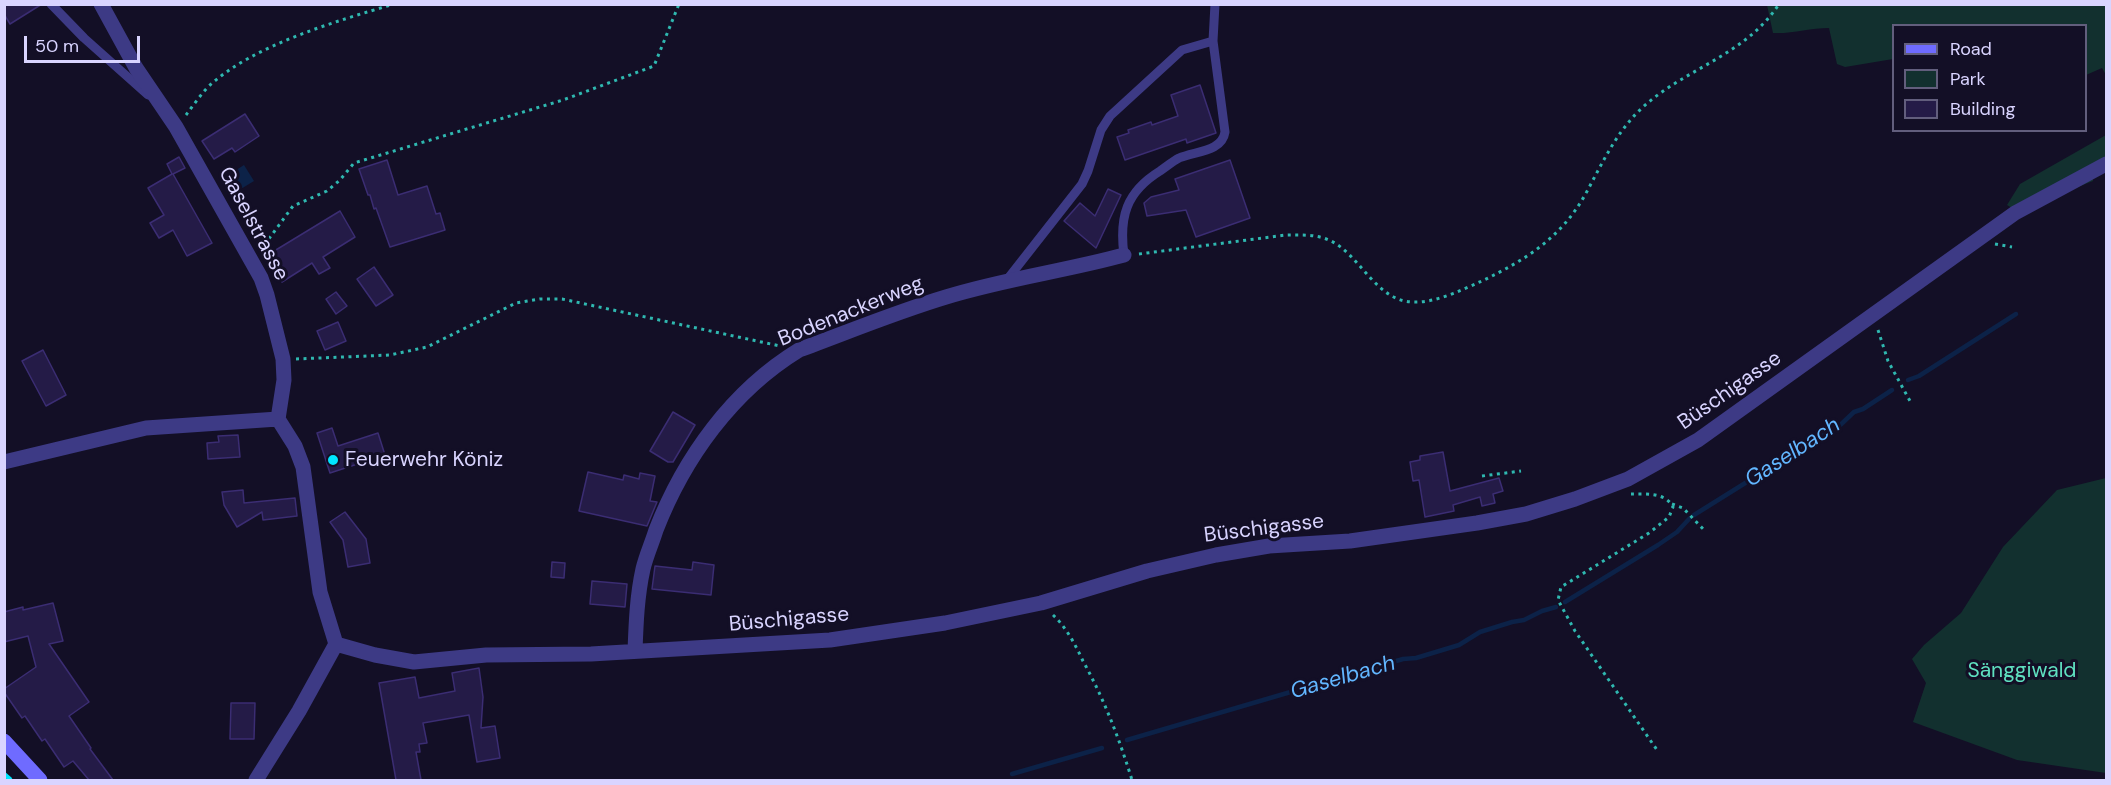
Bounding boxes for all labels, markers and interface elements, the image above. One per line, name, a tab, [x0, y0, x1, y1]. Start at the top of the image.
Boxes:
scale bar	[27, 24, 142, 62]
legend	[1892, 24, 2087, 132]
text: 50 m	[35, 34, 79, 58]
text: Road	[1950, 37, 1992, 61]
text: Park	[1950, 67, 1986, 91]
text: Building	[1950, 97, 2015, 121]
street label: Gaselstrasse	[213, 163, 293, 285]
street label: Bodenackerweg	[775, 271, 927, 353]
street label: Büschigasse	[1673, 346, 1787, 436]
water label: Gaselbach	[1740, 412, 1846, 494]
place label: Feuerwehr Köniz	[345, 447, 503, 473]
marker: Feuerwehr Köniz	[326, 453, 340, 467]
street label: Büschigasse	[1203, 509, 1325, 549]
street label: Büschigasse	[728, 602, 850, 638]
water label: Gaselbach	[1287, 650, 1399, 706]
park label: Sänggiwald	[1967, 658, 2077, 684]

